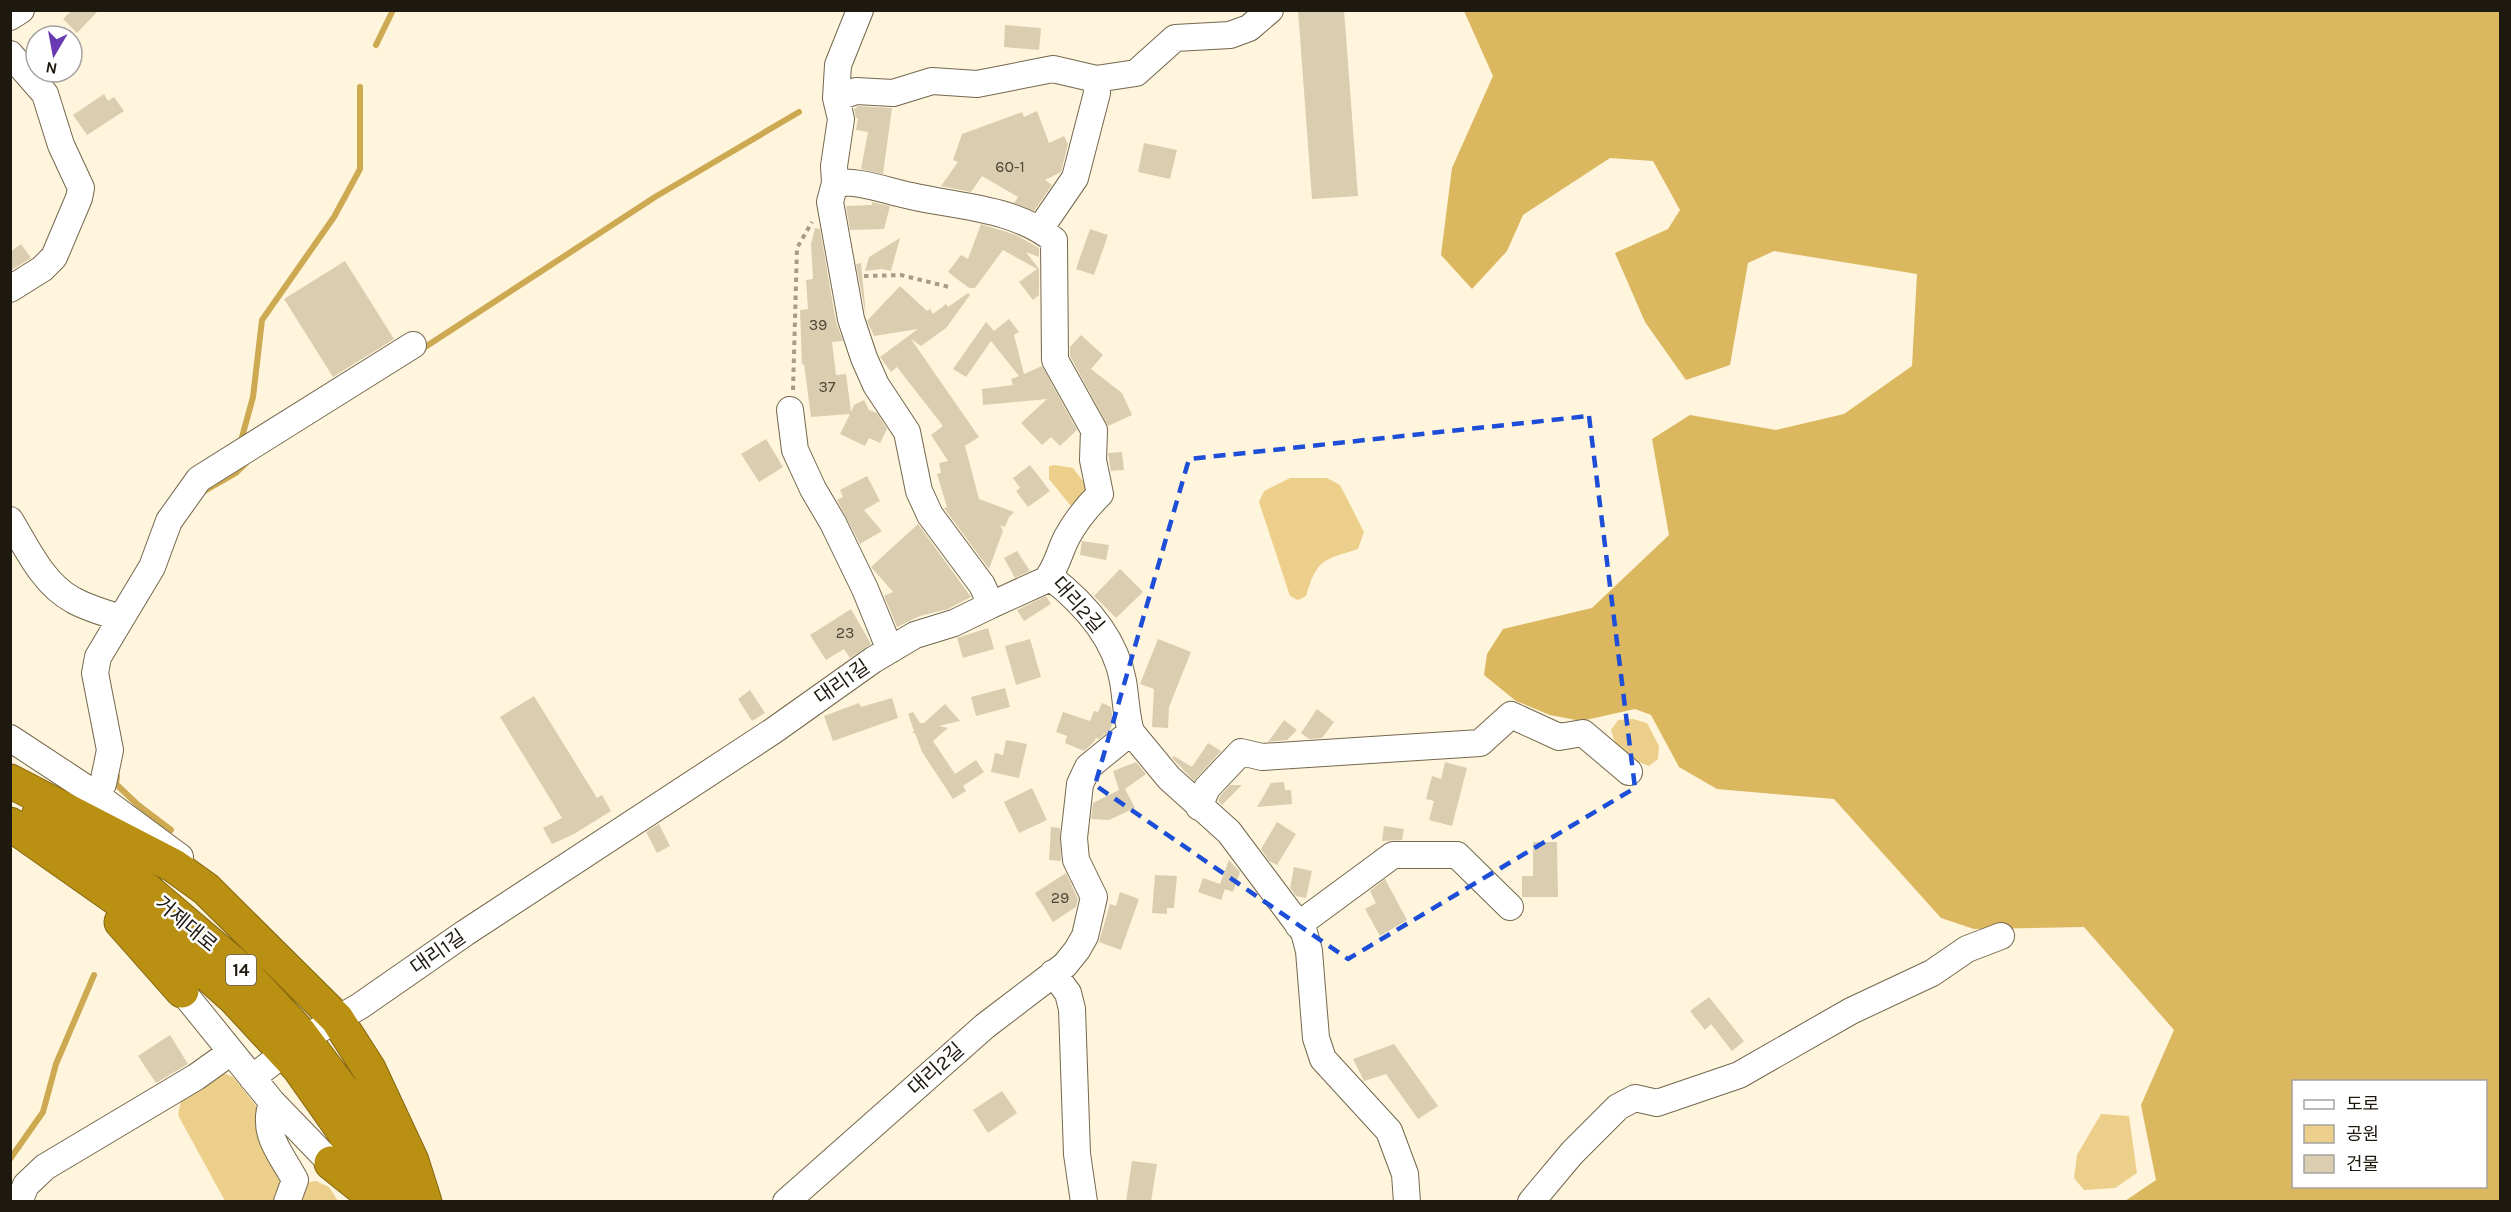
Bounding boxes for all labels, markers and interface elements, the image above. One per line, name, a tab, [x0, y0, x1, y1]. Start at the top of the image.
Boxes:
north arrow	[24, 24, 84, 84]
text: N	[44, 58, 59, 79]
house number: 60-1	[995, 157, 1025, 176]
house number: 39	[809, 315, 827, 334]
house number: 37	[819, 377, 836, 396]
street label: 대리2길	[1047, 572, 1109, 638]
house number: 23	[836, 623, 854, 642]
street label: 대리1길	[810, 655, 874, 709]
house number: 29	[1051, 888, 1069, 907]
street label: 거제대로	[150, 892, 222, 956]
street label: 대리1길	[406, 925, 470, 979]
road number: 14	[226, 955, 256, 985]
street label: 대리2길	[903, 1038, 969, 1100]
legend	[2292, 1080, 2487, 1188]
text: 도로	[2346, 1093, 2379, 1115]
text: 공원	[2346, 1123, 2379, 1145]
text: 건물	[2346, 1153, 2379, 1175]

